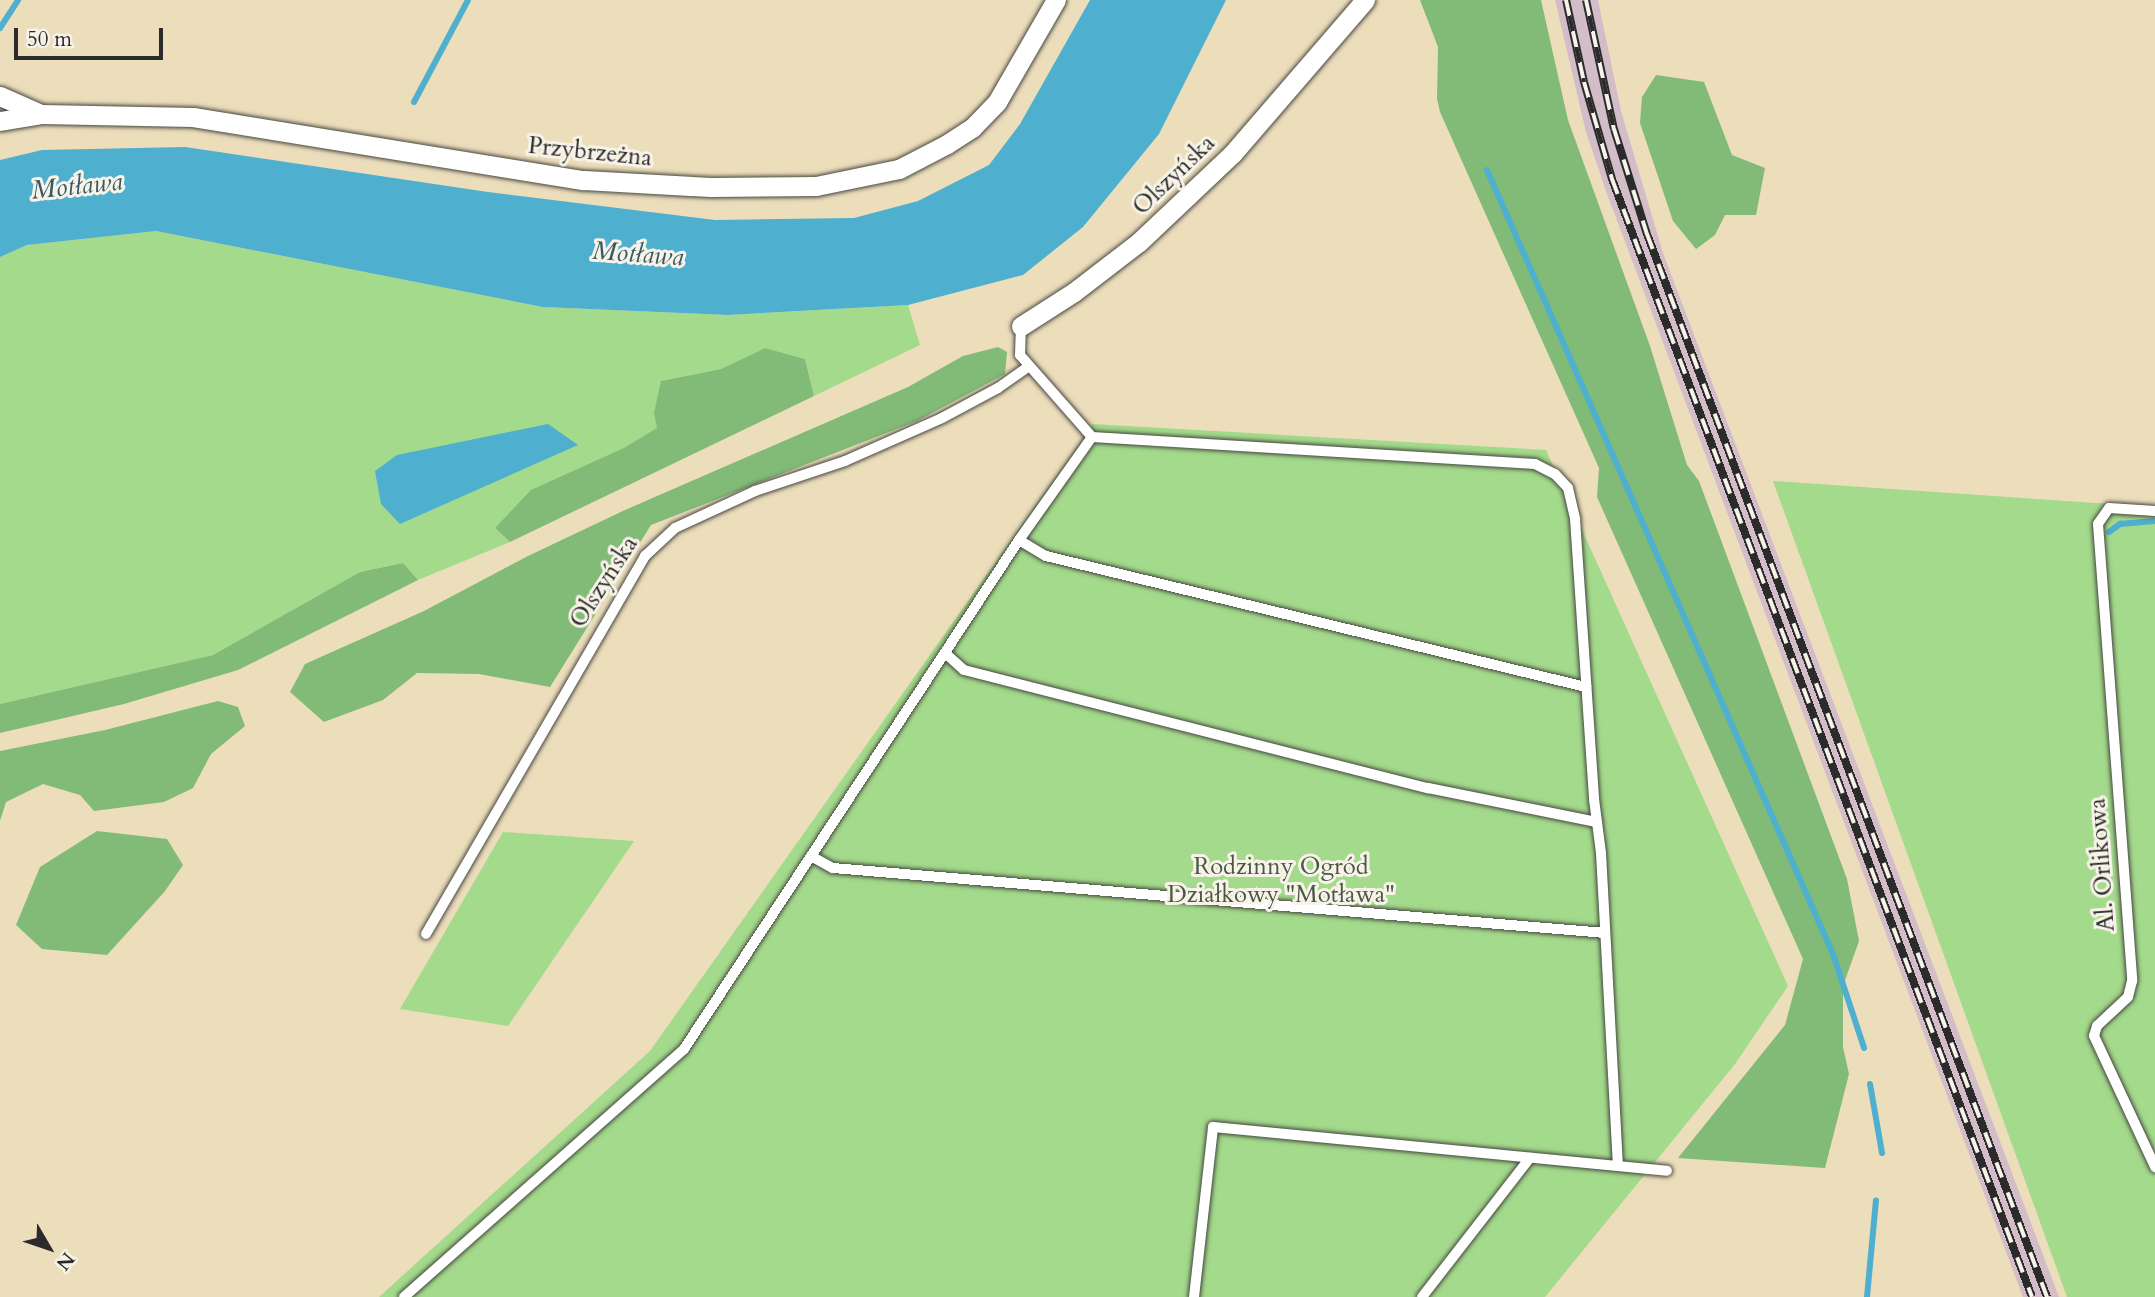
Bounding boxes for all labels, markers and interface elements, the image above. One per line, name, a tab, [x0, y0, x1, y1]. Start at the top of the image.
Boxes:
scale bar	[18, 14, 166, 58]
text: 50 m	[27, 25, 72, 54]
street label: Olszyńska	[1127, 129, 1221, 221]
street label: Przybrzeżna	[527, 131, 653, 173]
water label: Motława	[30, 166, 124, 206]
water label: Motława	[591, 235, 685, 273]
street label: Olszyńska	[564, 531, 644, 633]
street label: Al. Orlikowa	[2083, 797, 2121, 933]
park label: Rodzinny Ogród Działkowy "Motława"	[1167, 853, 1395, 909]
north arrow	[14, 1213, 84, 1283]
text: N	[50, 1247, 81, 1276]

